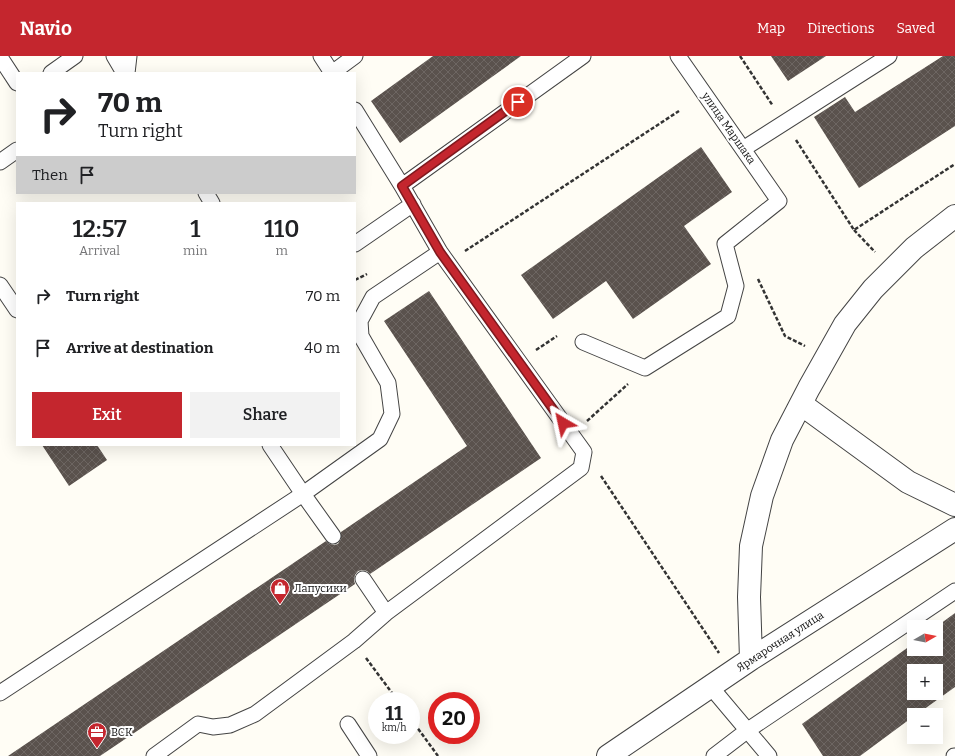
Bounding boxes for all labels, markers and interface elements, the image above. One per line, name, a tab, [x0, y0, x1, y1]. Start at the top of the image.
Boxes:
text: Navio	[20, 17, 72, 40]
text: Map	[757, 20, 785, 37]
text: Directions	[807, 20, 875, 37]
text: Saved	[897, 20, 935, 37]
pin	[501, 85, 535, 119]
text: 70 m	[98, 86, 162, 119]
icon: right	[32, 88, 84, 140]
street label: улица Маршака	[698, 89, 758, 167]
icon: arrive	[507, 91, 529, 113]
text: Turn right	[98, 120, 183, 142]
icon: arrive	[76, 164, 98, 186]
text: Then	[32, 166, 68, 184]
text: 12:57	[72, 215, 127, 243]
text: 1	[190, 215, 200, 243]
text: 110	[264, 215, 300, 243]
text: Arrival	[79, 243, 120, 258]
text: min	[183, 243, 208, 258]
text: m	[276, 243, 288, 258]
icon: right	[32, 285, 54, 307]
text: Turn right	[66, 287, 139, 305]
text: 70 m	[306, 287, 340, 305]
icon: arrive	[32, 337, 54, 359]
text: Arrive at destination	[66, 339, 213, 357]
text: 40 m	[304, 339, 340, 357]
button: Exit	[32, 392, 182, 438]
button: Share	[190, 392, 340, 438]
position arrow	[542, 402, 584, 444]
shop icon: Лапусики	[269, 577, 291, 605]
place label: Лапусики	[294, 582, 347, 595]
street label: Ярмарочная улица	[734, 608, 826, 674]
north arrow	[907, 620, 943, 656]
map controls	[907, 620, 943, 744]
button: +	[907, 664, 943, 700]
speed limit sign: 20	[428, 692, 480, 744]
text: 11	[385, 701, 403, 725]
button: −	[907, 708, 943, 744]
office icon: ВСК	[86, 721, 108, 749]
text: km/h	[382, 722, 406, 734]
place label: ВСК	[111, 726, 133, 739]

